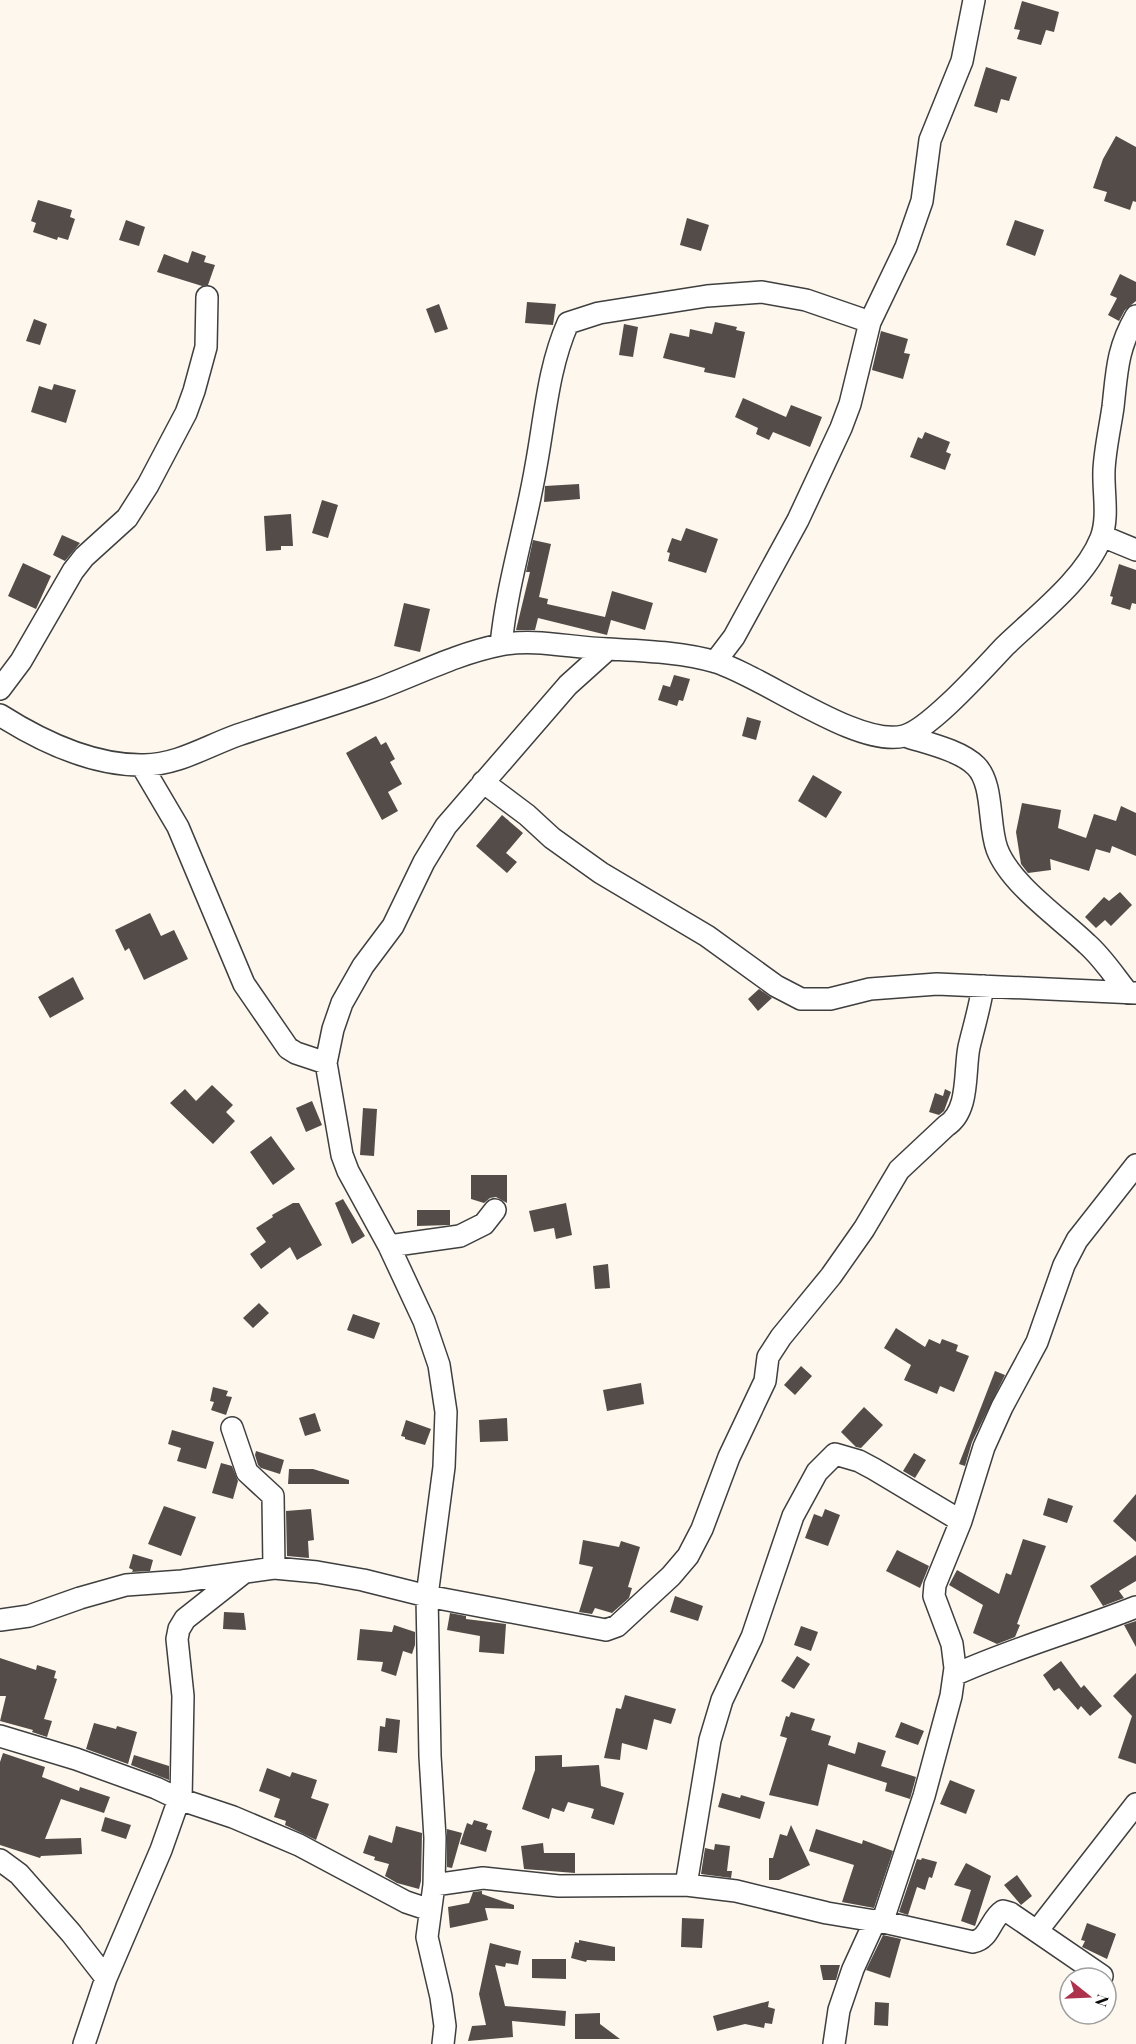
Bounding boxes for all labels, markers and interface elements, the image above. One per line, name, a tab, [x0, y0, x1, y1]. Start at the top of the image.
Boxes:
north arrow	[1058, 1966, 1118, 2026]
text: N	[1091, 1992, 1115, 2010]

